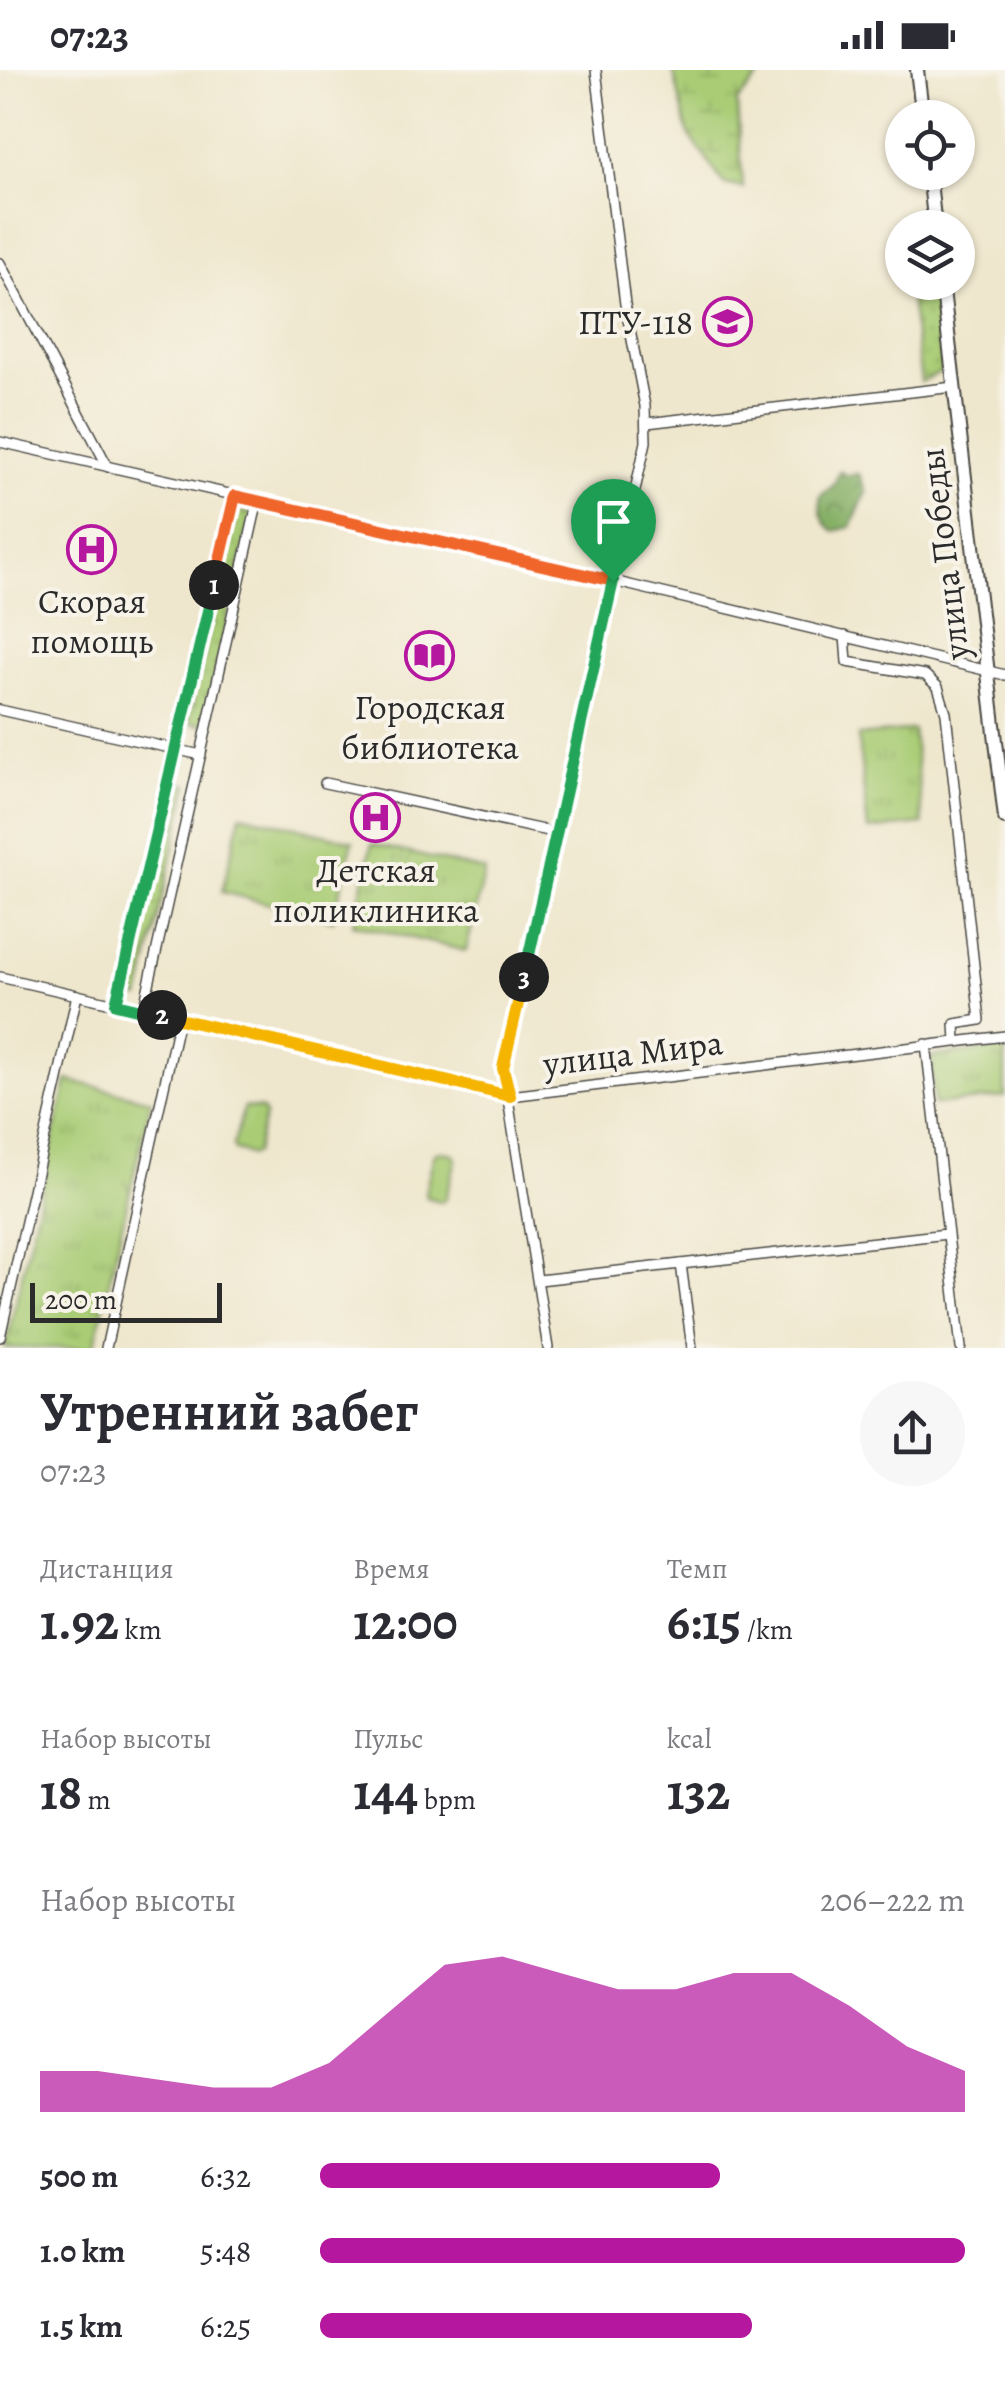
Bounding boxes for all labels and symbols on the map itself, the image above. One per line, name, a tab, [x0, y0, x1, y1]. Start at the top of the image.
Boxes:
school or university icon: ПТУ-118	[702, 296, 754, 348]
place label: ПТУ-118	[578, 298, 693, 346]
street label: улица Победы	[907, 445, 981, 664]
pin	[571, 479, 656, 582]
hospital icon: Скорая помощь	[66, 523, 118, 575]
pin: 1	[189, 560, 239, 610]
place label: Скорая помощь	[31, 577, 153, 665]
library icon: Городская библиотека	[404, 629, 456, 681]
place label: Городская библиотека	[341, 683, 519, 771]
hospital icon: Детская поликлиника	[350, 792, 402, 844]
place label: Детская поликлиника	[273, 846, 479, 934]
pin: 3	[499, 952, 549, 1002]
pin: 2	[137, 990, 187, 1040]
street label: улица Мира	[539, 1018, 726, 1088]
scale bar	[30, 1278, 222, 1322]

